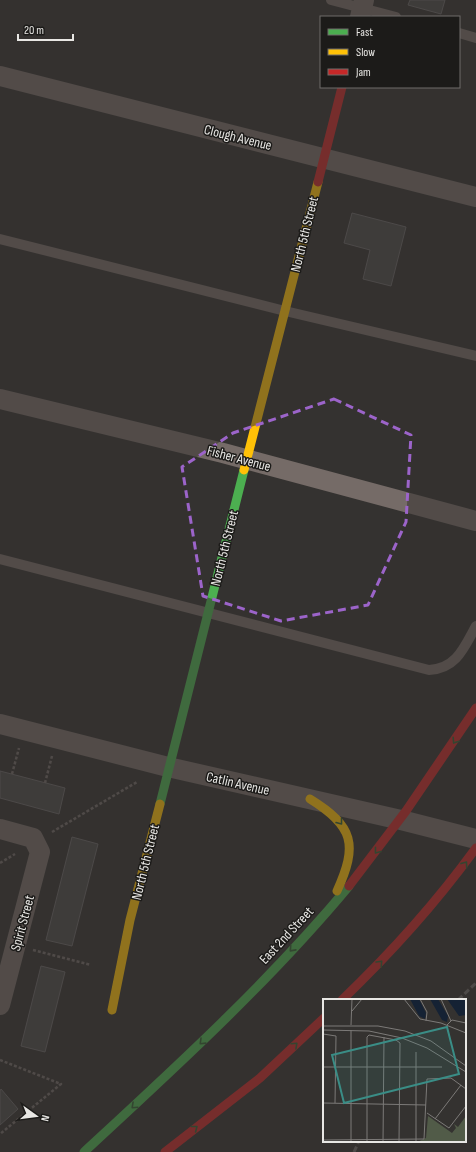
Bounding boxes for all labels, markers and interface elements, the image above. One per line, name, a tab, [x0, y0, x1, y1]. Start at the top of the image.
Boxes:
scale bar	[18, 16, 73, 42]
legend	[320, 16, 460, 88]
text: 20 m	[24, 23, 44, 38]
text: Fast	[356, 25, 373, 40]
text: Slow	[356, 45, 375, 60]
text: Jam	[355, 65, 371, 80]
street label: Clough Avenue	[202, 121, 273, 154]
street label: North 5th Street	[287, 195, 322, 274]
street label: Fisher Avenue	[205, 442, 273, 475]
street label: North 5th Street	[207, 509, 242, 588]
one-way arrow	[452, 737, 460, 744]
street label: Catlin Avenue	[205, 768, 271, 799]
one-way arrow	[336, 817, 343, 824]
street label: North 5th Street	[128, 823, 163, 902]
one-way arrow	[375, 846, 382, 853]
one-way arrow	[460, 861, 467, 868]
street label: Spirit Street	[7, 893, 38, 953]
street label: East 2nd Street	[256, 903, 317, 967]
one-way arrow	[290, 944, 297, 951]
one-way arrow	[376, 960, 383, 968]
inset map	[323, 999, 466, 1142]
one-way arrow	[199, 1037, 207, 1045]
one-way arrow	[291, 1043, 298, 1050]
north arrow	[16, 1096, 56, 1136]
one-way arrow	[131, 1101, 138, 1108]
text: N	[38, 1114, 52, 1123]
one-way arrow	[191, 1126, 198, 1133]

